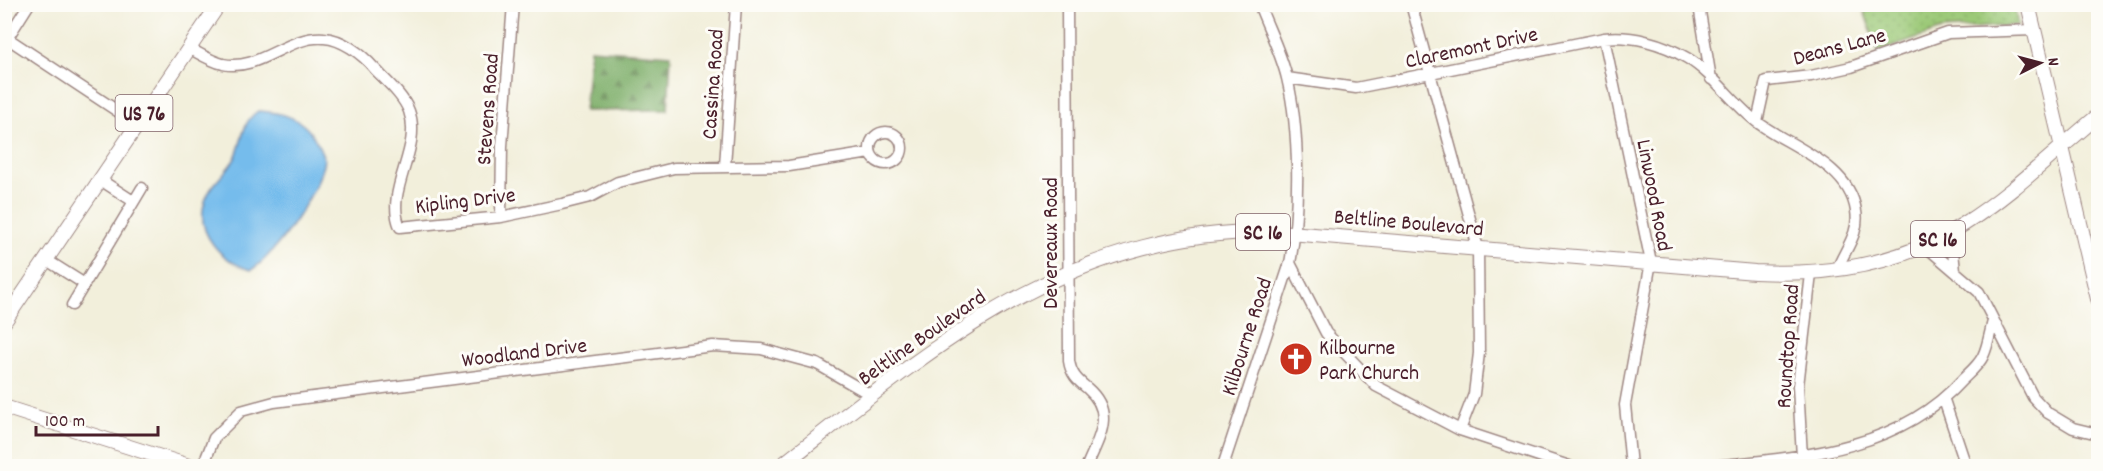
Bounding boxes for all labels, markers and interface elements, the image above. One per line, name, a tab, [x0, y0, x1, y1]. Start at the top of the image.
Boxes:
street label: Claremont Drive	[1403, 20, 1541, 79]
street label: Deans Lane	[1790, 21, 1890, 76]
street label: Cassina Road	[695, 28, 734, 140]
north arrow	[2010, 33, 2070, 93]
street label: Stevens Road	[470, 52, 509, 166]
text: N	[2041, 57, 2064, 67]
road number: US 76	[116, 95, 172, 131]
street label: Linwood Road	[1627, 137, 1679, 254]
street label: Devereaux Road	[1037, 177, 1068, 309]
street label: Kipling Drive	[413, 181, 517, 224]
street label: Beltline Boulevard	[1333, 203, 1485, 246]
road number: SC 16	[1236, 214, 1290, 250]
road number: SC 16	[1911, 221, 1965, 257]
street label: Kilbourne Road	[1215, 274, 1282, 400]
street label: Beltline Boulevard	[853, 283, 993, 395]
street label: Roundtop Road	[1770, 283, 1809, 410]
street label: Woodland Drive	[460, 331, 589, 378]
place label: Kilbourne Park Church	[1319, 334, 1419, 390]
church icon: Kilbourne Park Church	[1278, 341, 1314, 377]
scale bar	[36, 399, 158, 437]
text: 100 m	[45, 410, 85, 435]

